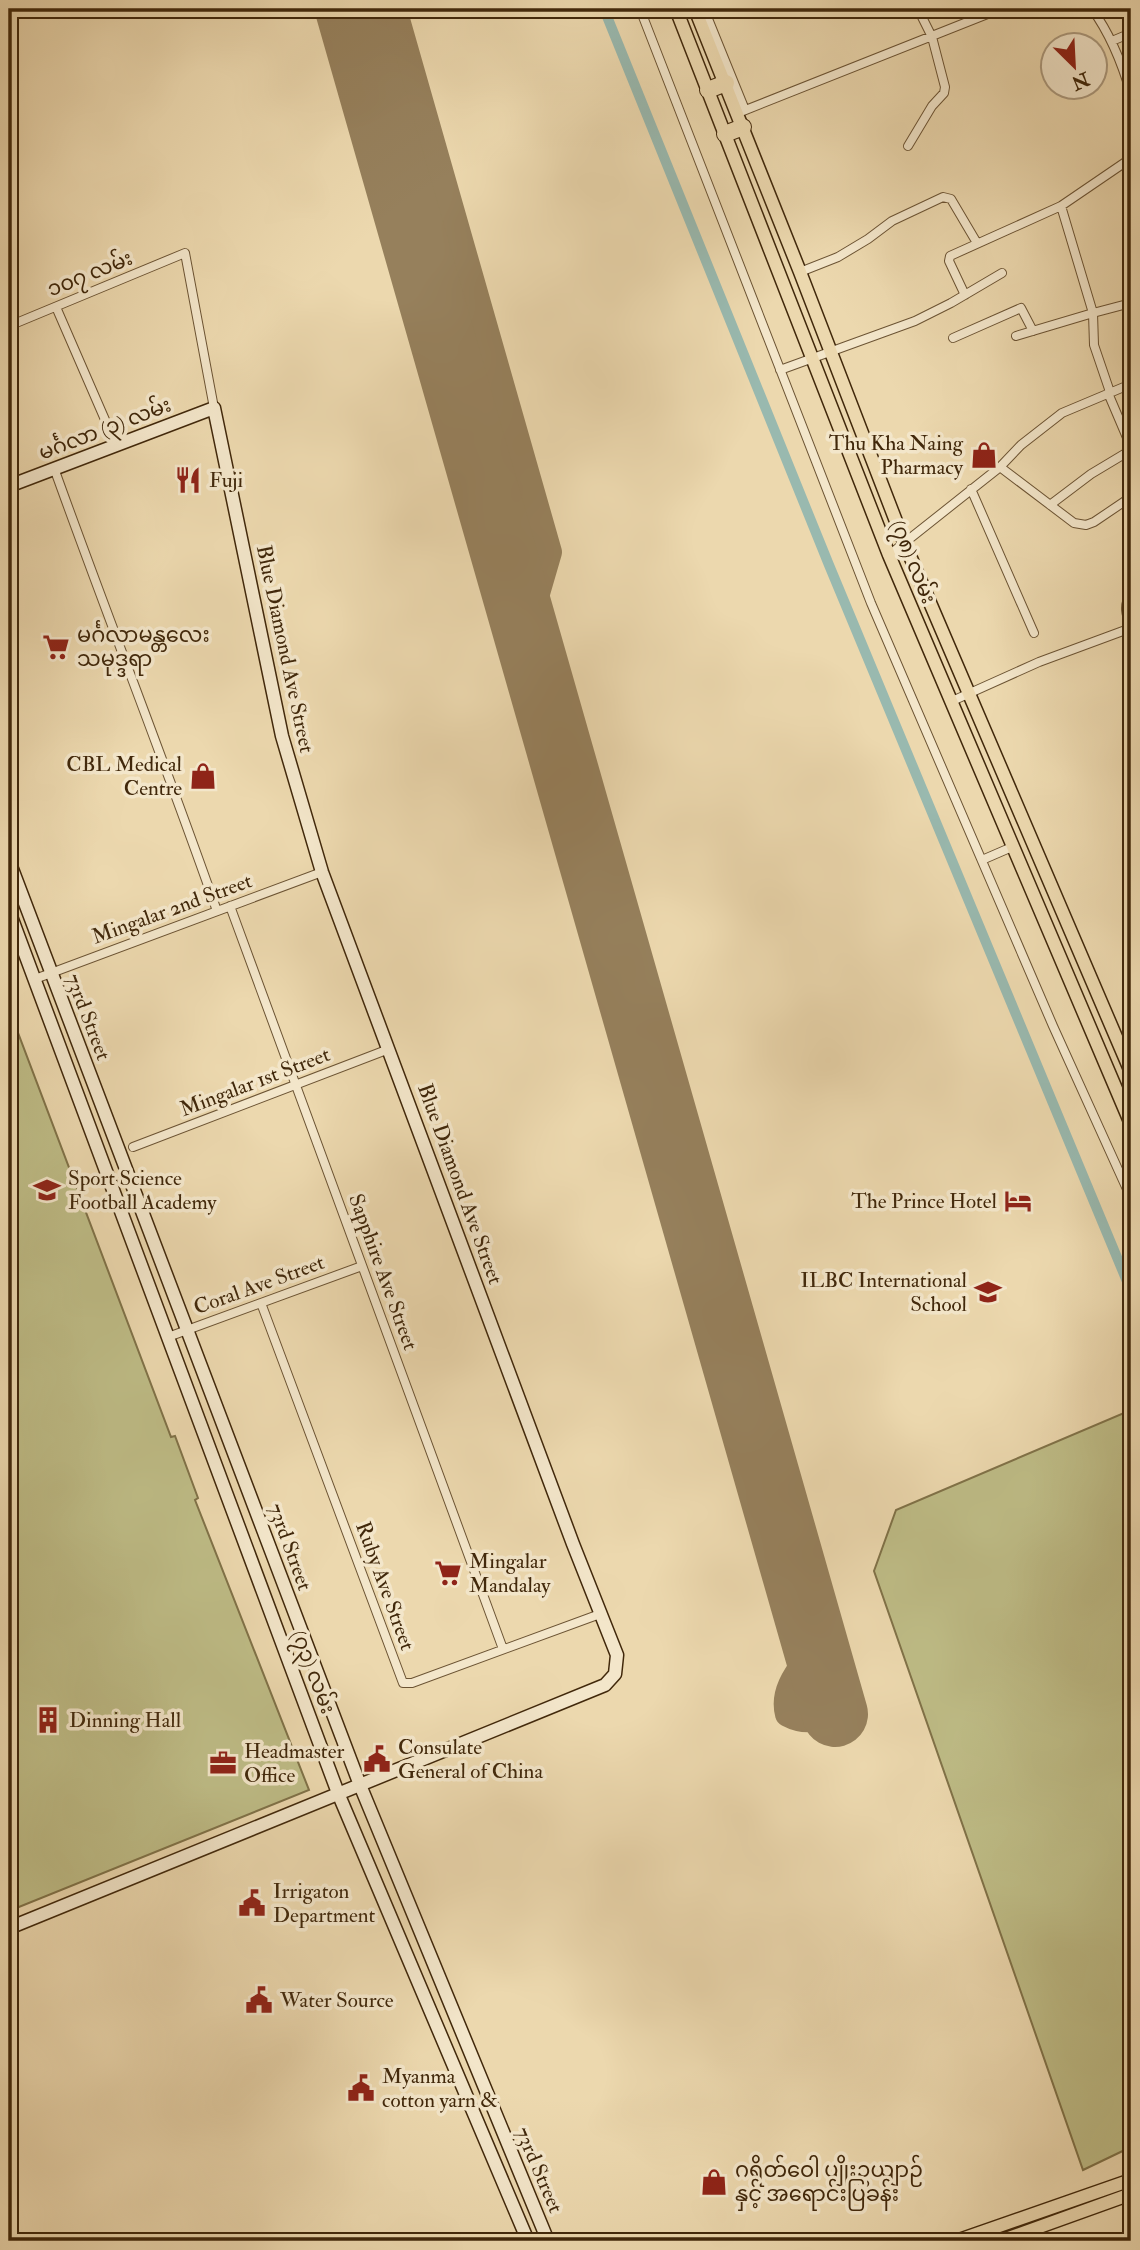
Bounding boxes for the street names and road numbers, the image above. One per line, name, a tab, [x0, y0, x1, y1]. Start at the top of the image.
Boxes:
street label: ၁၀၇ လမ်း	[42, 242, 138, 306]
street label: မင်္ဂလာ (၃) လမ်း	[34, 389, 176, 469]
street label: (၇၈) လမ်း	[881, 515, 945, 609]
street label: Blue Diamond Ave Street	[250, 543, 320, 756]
street label: Mingalar 2nd Street	[88, 867, 256, 951]
street label: 73rd Street	[59, 970, 117, 1064]
street label: Mingalar 1st Street	[176, 1041, 334, 1123]
street label: Blue Diamond Ave Street	[411, 1080, 509, 1288]
street label: Sapphire Ave Street	[342, 1190, 424, 1354]
street label: Coral Ave Street	[190, 1249, 328, 1321]
street label: 73rd Street	[262, 1500, 318, 1594]
street label: Ruby Ave Street	[349, 1518, 421, 1654]
street label: (၇၃) လမ်း	[282, 1625, 344, 1719]
street label: 73rd Street	[509, 2123, 569, 2217]

